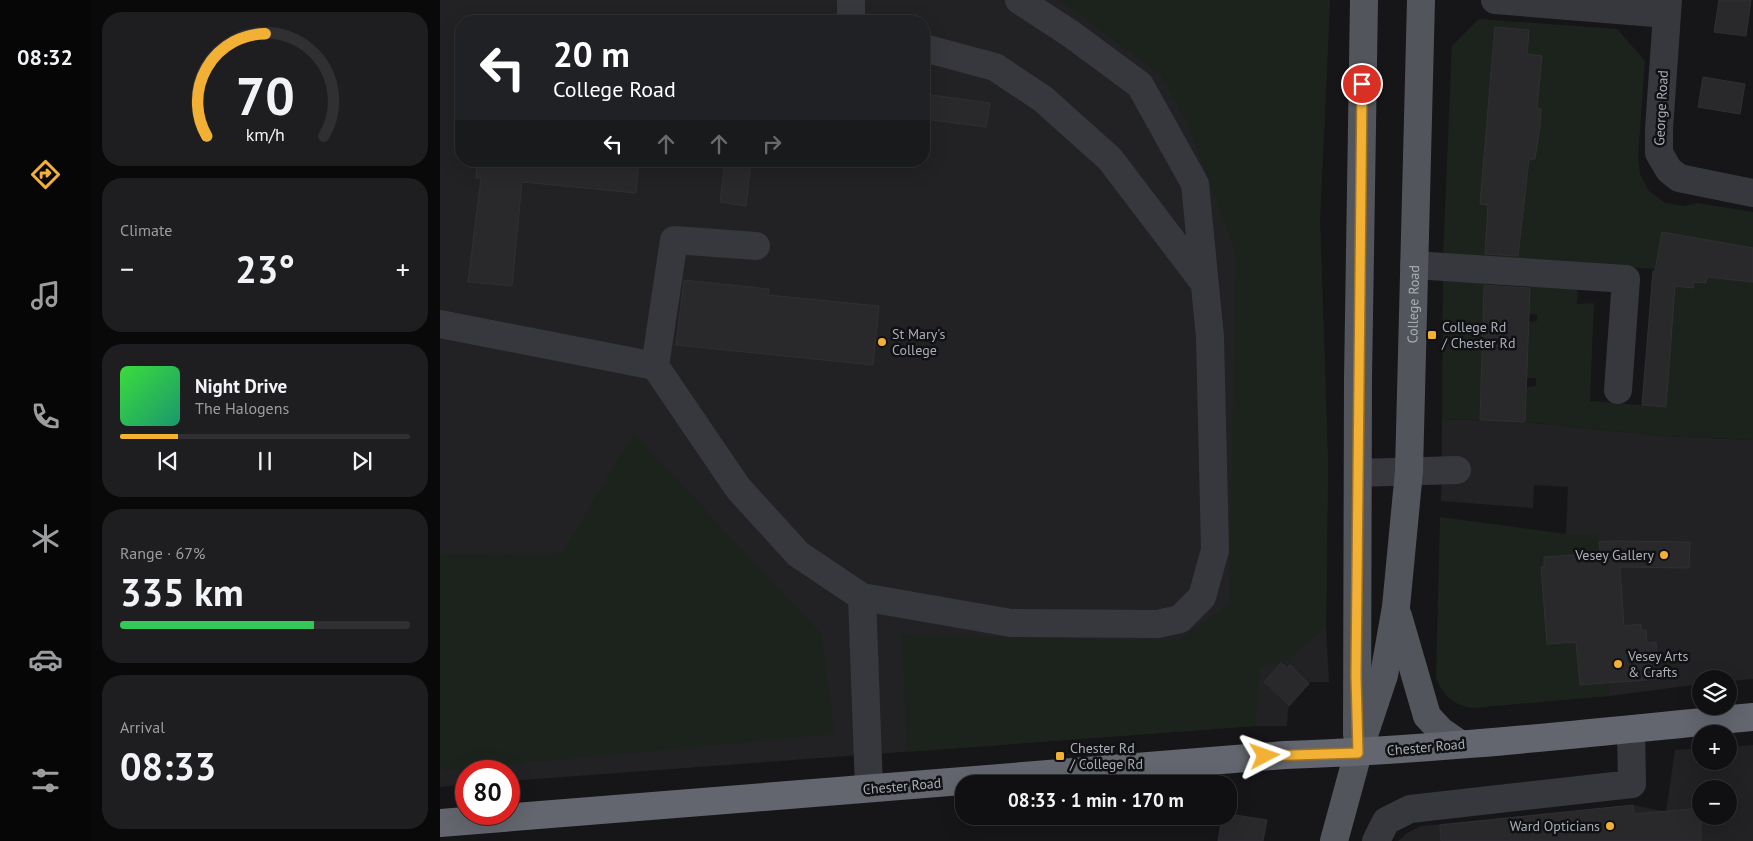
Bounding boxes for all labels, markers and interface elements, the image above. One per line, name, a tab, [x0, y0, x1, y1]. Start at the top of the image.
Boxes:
text: 20 m	[553, 31, 630, 77]
icon: left	[470, 35, 535, 100]
text: 08:32	[17, 43, 73, 71]
text: 70	[236, 62, 294, 129]
pin	[1341, 63, 1383, 105]
icon: arrive	[1348, 70, 1376, 98]
street label: George Road	[1650, 70, 1672, 146]
text: College Road	[553, 75, 676, 103]
text: km/h	[245, 123, 285, 146]
icon: left	[599, 130, 627, 158]
icon: ahead	[652, 130, 680, 158]
icon: ahead	[705, 130, 733, 158]
icon: right	[758, 130, 786, 158]
icon: directions	[28, 157, 63, 192]
text: Climate	[120, 220, 172, 240]
text: 23°	[235, 244, 295, 293]
text: −	[120, 250, 134, 287]
text: +	[396, 250, 410, 287]
street label: College Road	[1403, 265, 1423, 344]
icon: music	[28, 278, 63, 313]
place label: College Rd / Chester Rd	[1441, 318, 1515, 352]
place label: St Mary's College	[892, 325, 945, 359]
marker: College Rd / Chester Rd	[1426, 329, 1438, 341]
marker: St Mary's College	[876, 336, 888, 348]
text: Night Drive	[195, 374, 287, 398]
text: The Halogens	[195, 398, 289, 418]
icon: phone	[28, 399, 63, 434]
icon: previous	[154, 447, 182, 475]
icon: pause	[251, 447, 279, 475]
icon: next	[348, 447, 376, 475]
icon: climate	[28, 521, 63, 556]
text: Range · 67%	[120, 543, 205, 563]
place label: Vesey Gallery	[1574, 546, 1654, 564]
marker: Vesey Gallery	[1658, 549, 1670, 561]
text: 335 km	[120, 567, 244, 616]
icon: car	[28, 642, 63, 677]
place label: Vesey Arts & Crafts	[1627, 647, 1688, 681]
marker: Vesey Arts & Crafts	[1612, 658, 1624, 670]
map controls	[1692, 670, 1737, 825]
button: layers	[1692, 670, 1737, 715]
text: Arrival	[120, 717, 165, 737]
button: +	[1692, 725, 1737, 770]
position arrow	[1238, 729, 1290, 781]
street label: Chester Road	[1386, 735, 1466, 759]
place label: Chester Rd / College Rd	[1069, 739, 1143, 773]
text: 08:33	[120, 741, 216, 790]
marker: Chester Rd / College Rd	[1054, 750, 1066, 762]
speed limit sign: 80	[455, 760, 520, 825]
icon: filters	[28, 763, 63, 798]
street label: Chester Road	[862, 774, 942, 798]
button: −	[1692, 780, 1737, 825]
text: 08:33 · 1 min · 170 m	[1008, 788, 1184, 812]
place label: Ward Opticians	[1510, 817, 1600, 835]
marker: Ward Opticians	[1604, 820, 1616, 832]

